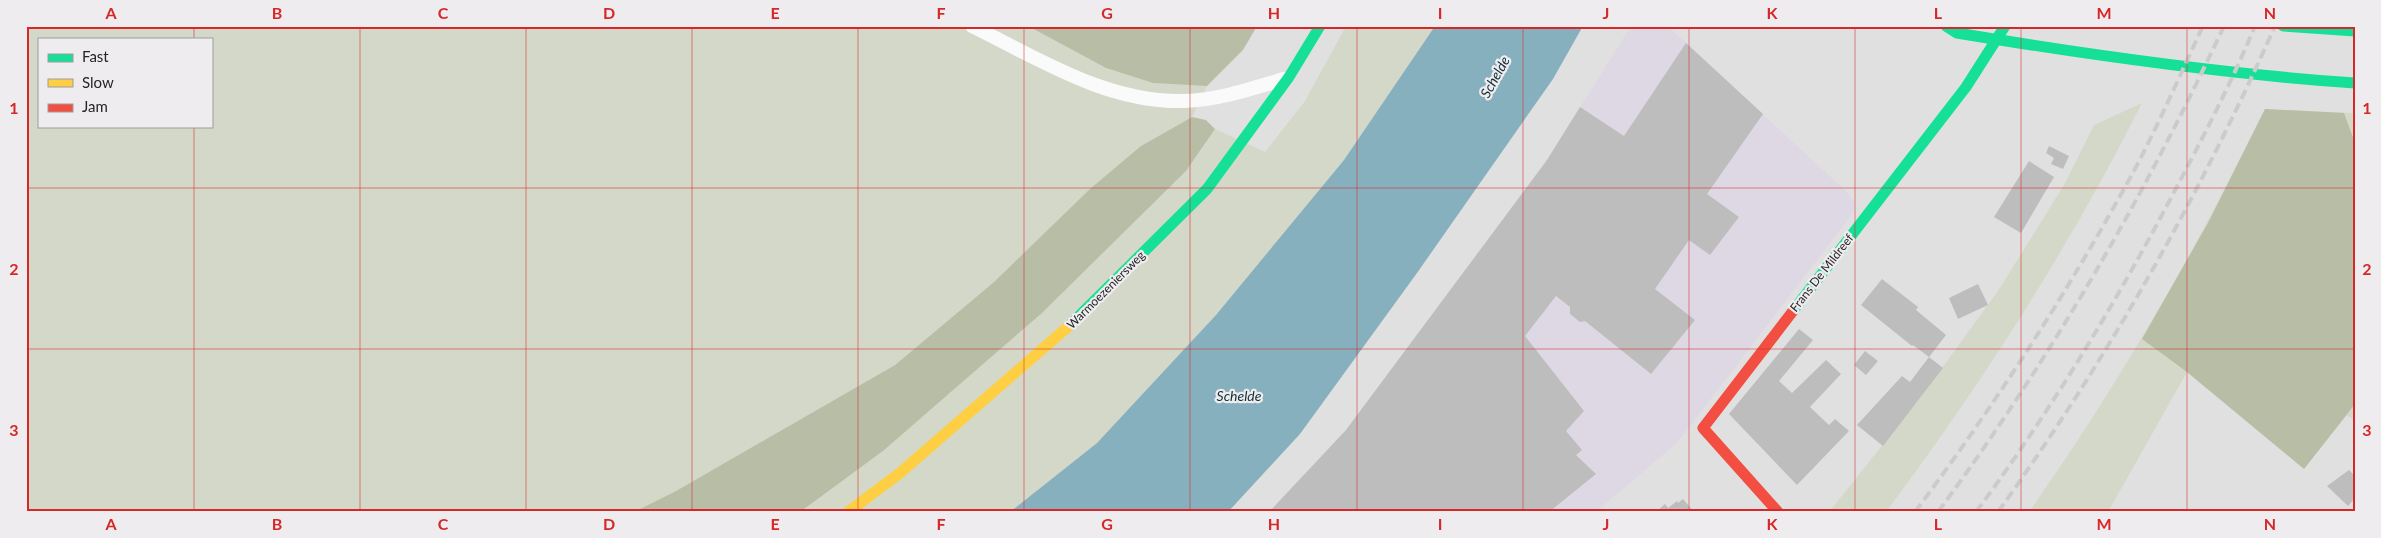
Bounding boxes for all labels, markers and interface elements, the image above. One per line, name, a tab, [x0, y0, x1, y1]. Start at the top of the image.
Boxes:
text: A	[104, 3, 117, 22]
text: B	[272, 3, 282, 22]
text: C	[438, 3, 449, 22]
text: D	[603, 3, 615, 22]
text: E	[770, 3, 780, 22]
text: F	[936, 3, 946, 22]
text: G	[1101, 3, 1113, 22]
text: H	[1268, 3, 1280, 22]
text: I	[1438, 3, 1442, 22]
text: J	[1603, 3, 1609, 22]
text: K	[1767, 3, 1779, 22]
text: L	[1934, 3, 1943, 22]
text: M	[2096, 3, 2112, 22]
text: N	[2264, 3, 2276, 22]
legend	[38, 38, 212, 128]
text: Fast	[82, 47, 109, 65]
water label: Schelde	[1476, 53, 1513, 100]
text: Slow	[82, 73, 114, 91]
text: Jam	[82, 97, 108, 115]
text: 1	[9, 98, 19, 117]
text: 1	[2362, 98, 2372, 117]
street label: Frans De Mildreef	[1787, 230, 1857, 314]
street label: Warmoezeniersweg	[1064, 248, 1148, 332]
text: 2	[9, 259, 19, 278]
text: 2	[2362, 259, 2372, 278]
water label: Schelde	[1217, 387, 1262, 404]
text: 3	[9, 420, 19, 439]
text: 3	[2362, 420, 2372, 439]
text: A	[104, 514, 117, 533]
text: B	[272, 514, 282, 533]
text: C	[438, 514, 449, 533]
text: D	[603, 514, 615, 533]
text: E	[770, 514, 780, 533]
text: F	[936, 514, 946, 533]
text: G	[1101, 514, 1113, 533]
text: H	[1268, 514, 1280, 533]
text: I	[1438, 514, 1442, 533]
text: J	[1603, 514, 1609, 533]
text: K	[1767, 514, 1779, 533]
text: L	[1934, 514, 1943, 533]
text: M	[2096, 514, 2112, 533]
text: N	[2264, 514, 2276, 533]

